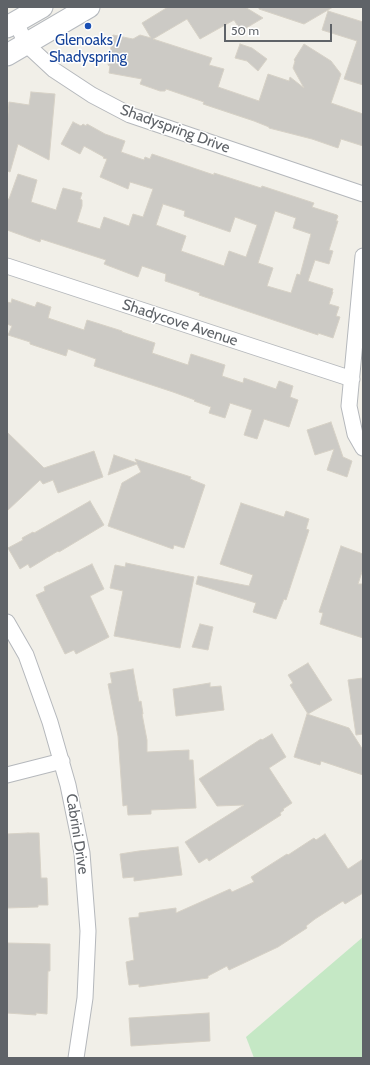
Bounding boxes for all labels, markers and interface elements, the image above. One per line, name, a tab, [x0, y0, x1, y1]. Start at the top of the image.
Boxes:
scale bar	[226, 16, 334, 42]
marker: Glenoaks / Shadyspring	[83, 21, 93, 31]
text: 50 m	[231, 23, 259, 38]
place label: Glenoaks / Shadyspring	[49, 32, 127, 67]
street label: Shadyspring Drive	[118, 101, 232, 157]
street label: Shadycove Avenue	[120, 296, 240, 350]
street label: Cabrini Drive	[62, 792, 92, 876]

